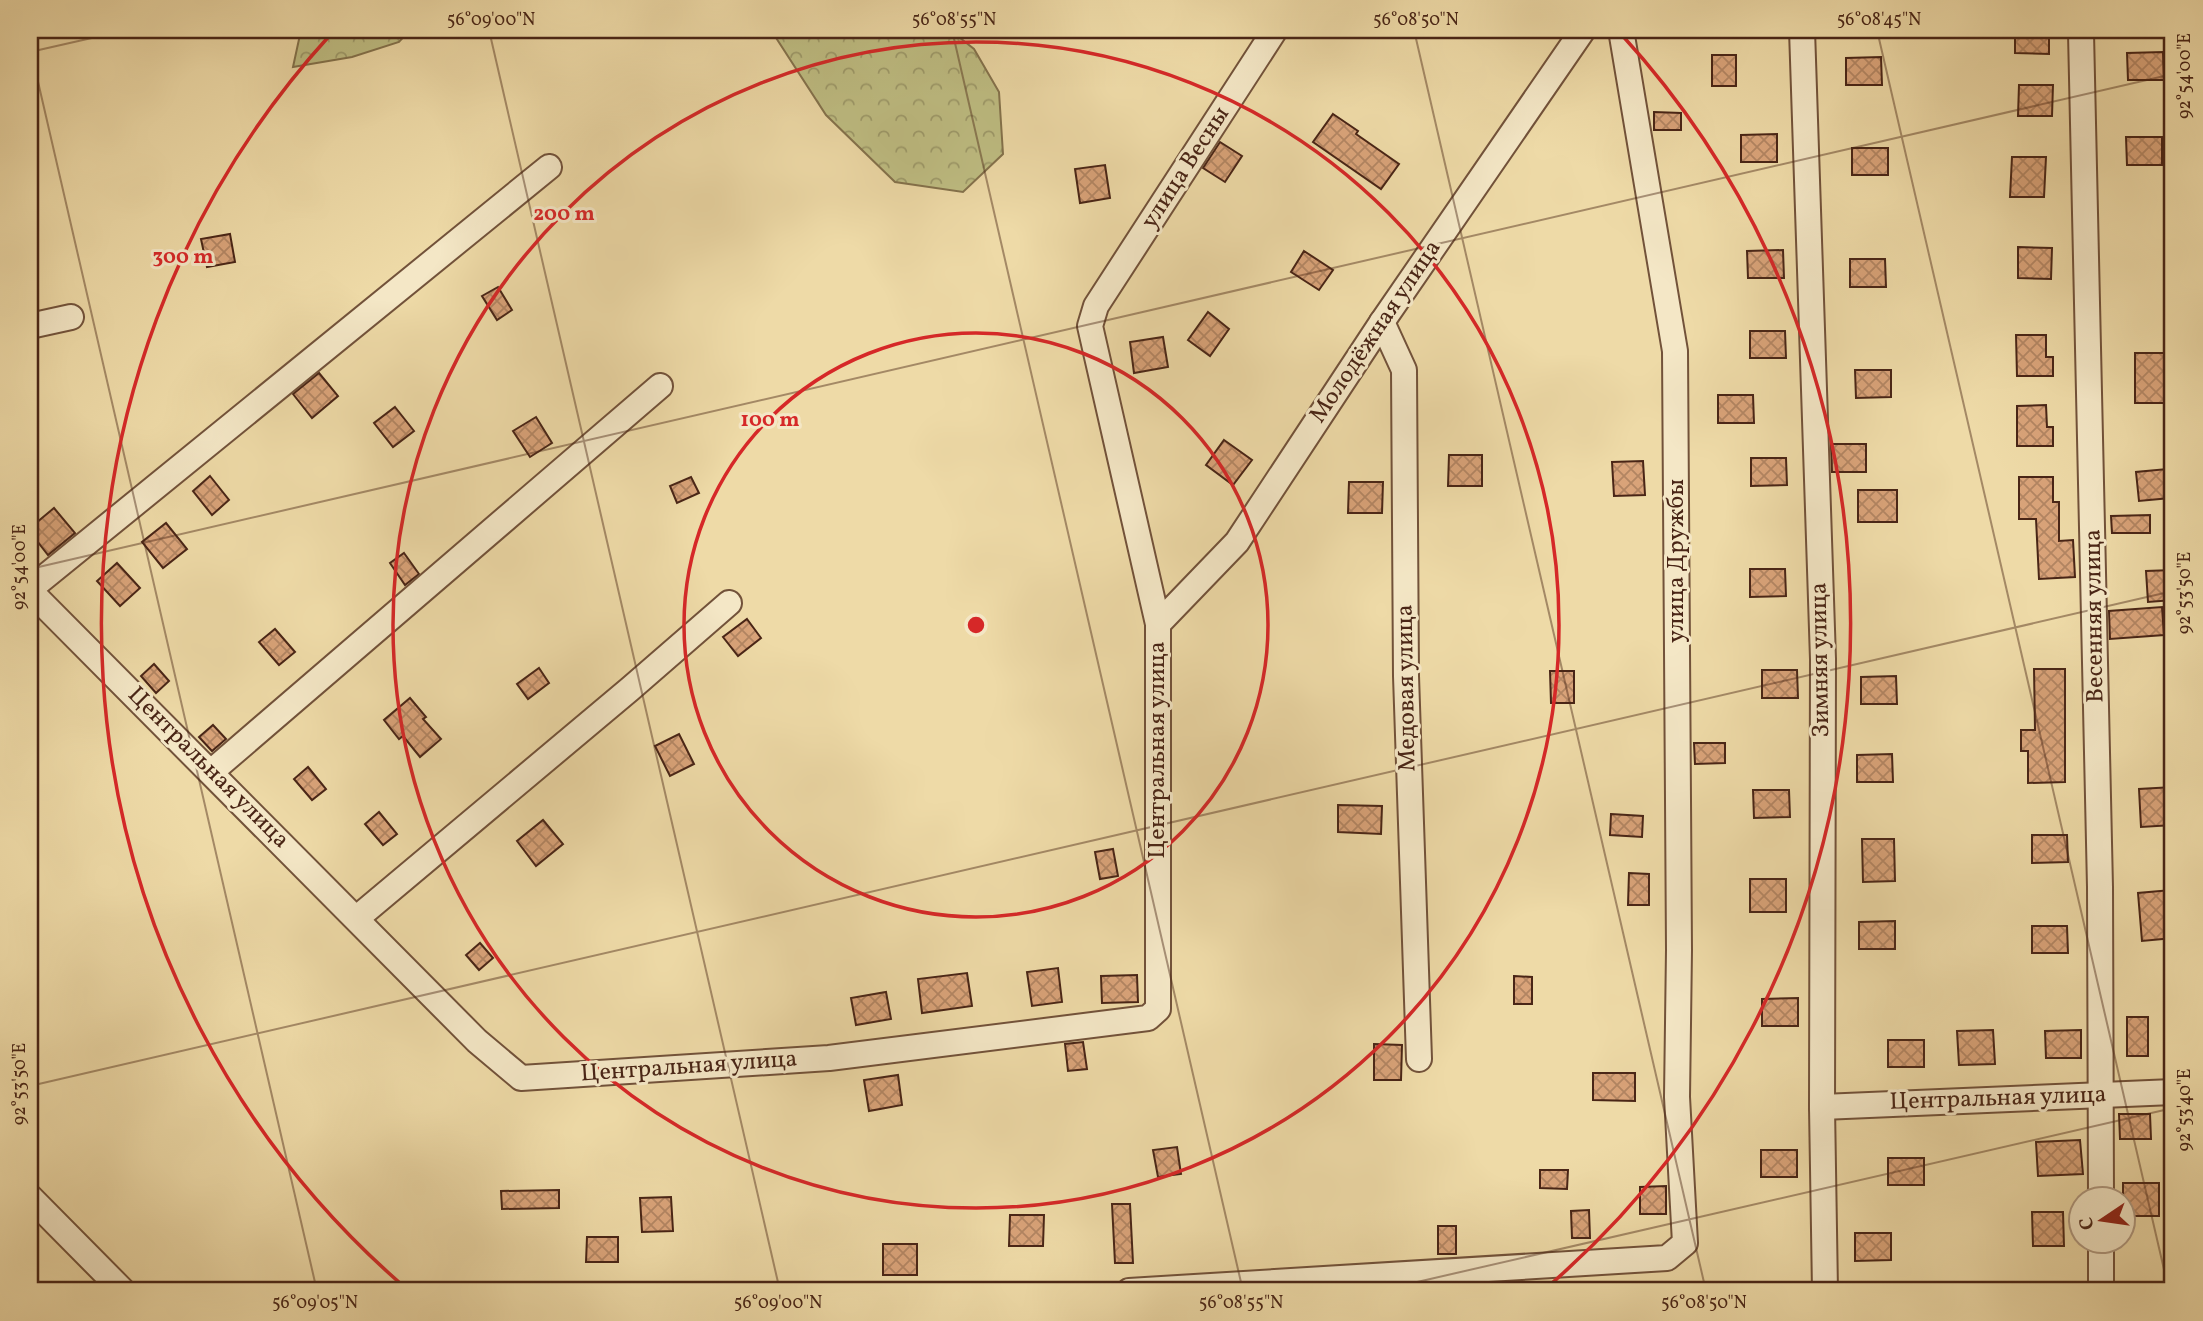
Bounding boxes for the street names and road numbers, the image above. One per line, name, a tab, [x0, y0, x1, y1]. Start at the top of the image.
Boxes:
street label: улица Весны	[1134, 100, 1238, 236]
street label: Молодёжная улица	[1302, 234, 1450, 430]
street label: улица Дружбы	[1660, 479, 1694, 643]
street label: Весенняя улица	[2076, 529, 2114, 703]
street label: Зимняя улица	[1803, 582, 1839, 738]
street label: Медовая улица	[1389, 604, 1425, 772]
street label: Центральная улица	[1141, 641, 1175, 859]
street label: Центральная улица	[119, 679, 297, 857]
street label: Центральная улица	[579, 1042, 799, 1092]
street label: Центральная улица	[1889, 1078, 2107, 1120]

